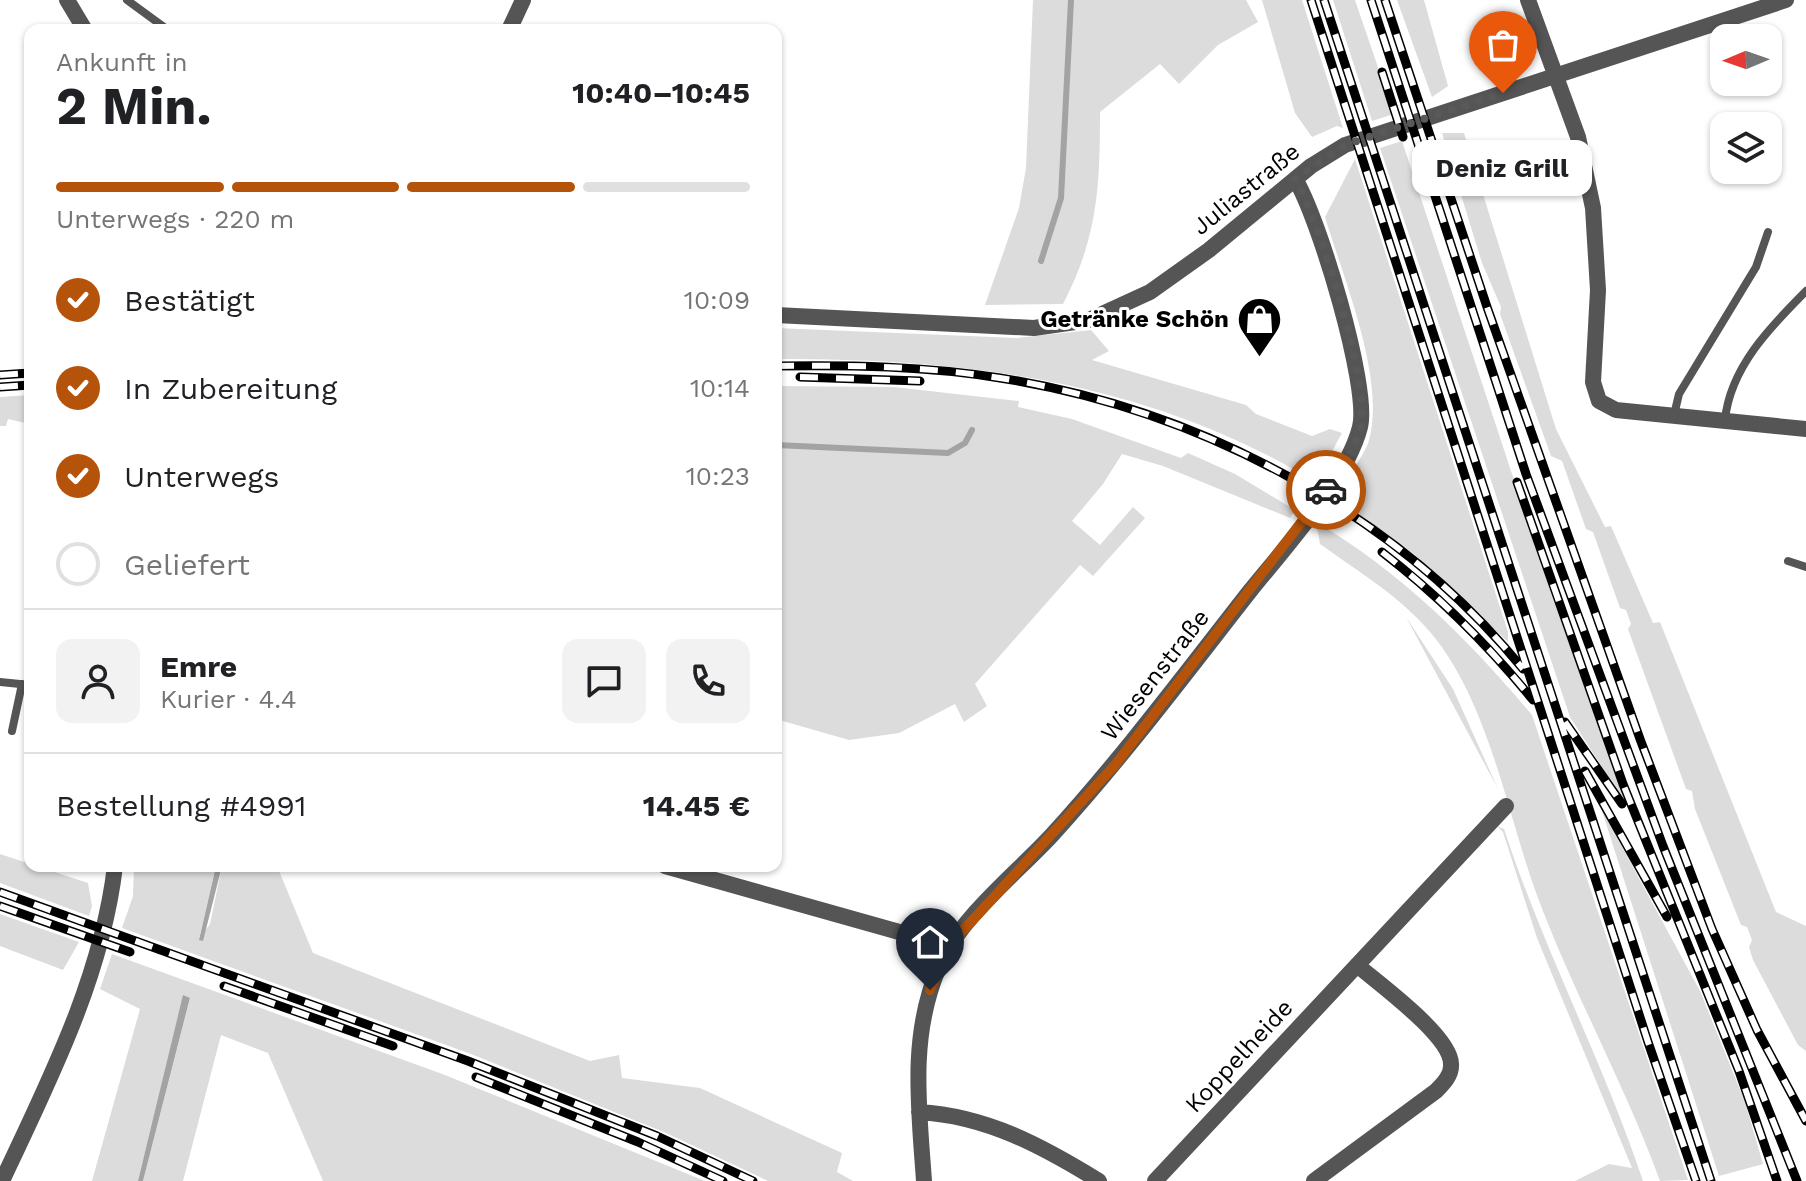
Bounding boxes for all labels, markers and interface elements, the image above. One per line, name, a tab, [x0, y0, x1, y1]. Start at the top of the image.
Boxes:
pin	[1469, 11, 1537, 93]
icon: bag	[1481, 23, 1525, 67]
north arrow	[1710, 24, 1782, 96]
map controls	[1710, 24, 1782, 184]
text: Ankunft in	[56, 47, 188, 77]
text: 10:40–10:45	[572, 75, 750, 110]
text: 2 Min.	[56, 76, 212, 137]
button: layers	[1710, 112, 1782, 184]
street label: Juliastraße	[1187, 137, 1305, 241]
callout: Deniz Grill	[1413, 141, 1593, 197]
text: Deniz Grill	[1436, 153, 1568, 183]
text: Unterwegs · 220 m	[56, 204, 294, 234]
icon: check	[56, 278, 100, 322]
text: Bestätigt	[124, 283, 255, 318]
text: 10:09	[684, 285, 750, 315]
shop icon: Getränke Schön	[1236, 295, 1284, 358]
place label: Getränke Schön	[1040, 305, 1229, 333]
icon: check	[56, 366, 100, 410]
text: In Zubereitung	[124, 371, 337, 406]
text: 10:14	[690, 373, 750, 403]
courier	[1286, 450, 1366, 530]
icon: check	[56, 454, 100, 498]
text: Unterwegs	[124, 459, 279, 494]
text: 10:23	[686, 461, 750, 491]
icon: car	[1304, 468, 1348, 512]
text: Geliefert	[124, 547, 250, 582]
street label: Wiesenstraße	[1095, 604, 1215, 746]
button: person	[56, 639, 140, 723]
button: chat	[562, 639, 646, 723]
button: phone	[666, 639, 750, 723]
text: Emre	[160, 649, 237, 684]
text: Kurier · 4.4	[160, 684, 297, 714]
text: Bestellung #4991	[56, 788, 306, 823]
text: 14.45 €	[643, 788, 750, 823]
pin	[896, 908, 964, 990]
icon: home	[908, 920, 952, 964]
street label: Koppelheide	[1180, 994, 1298, 1118]

